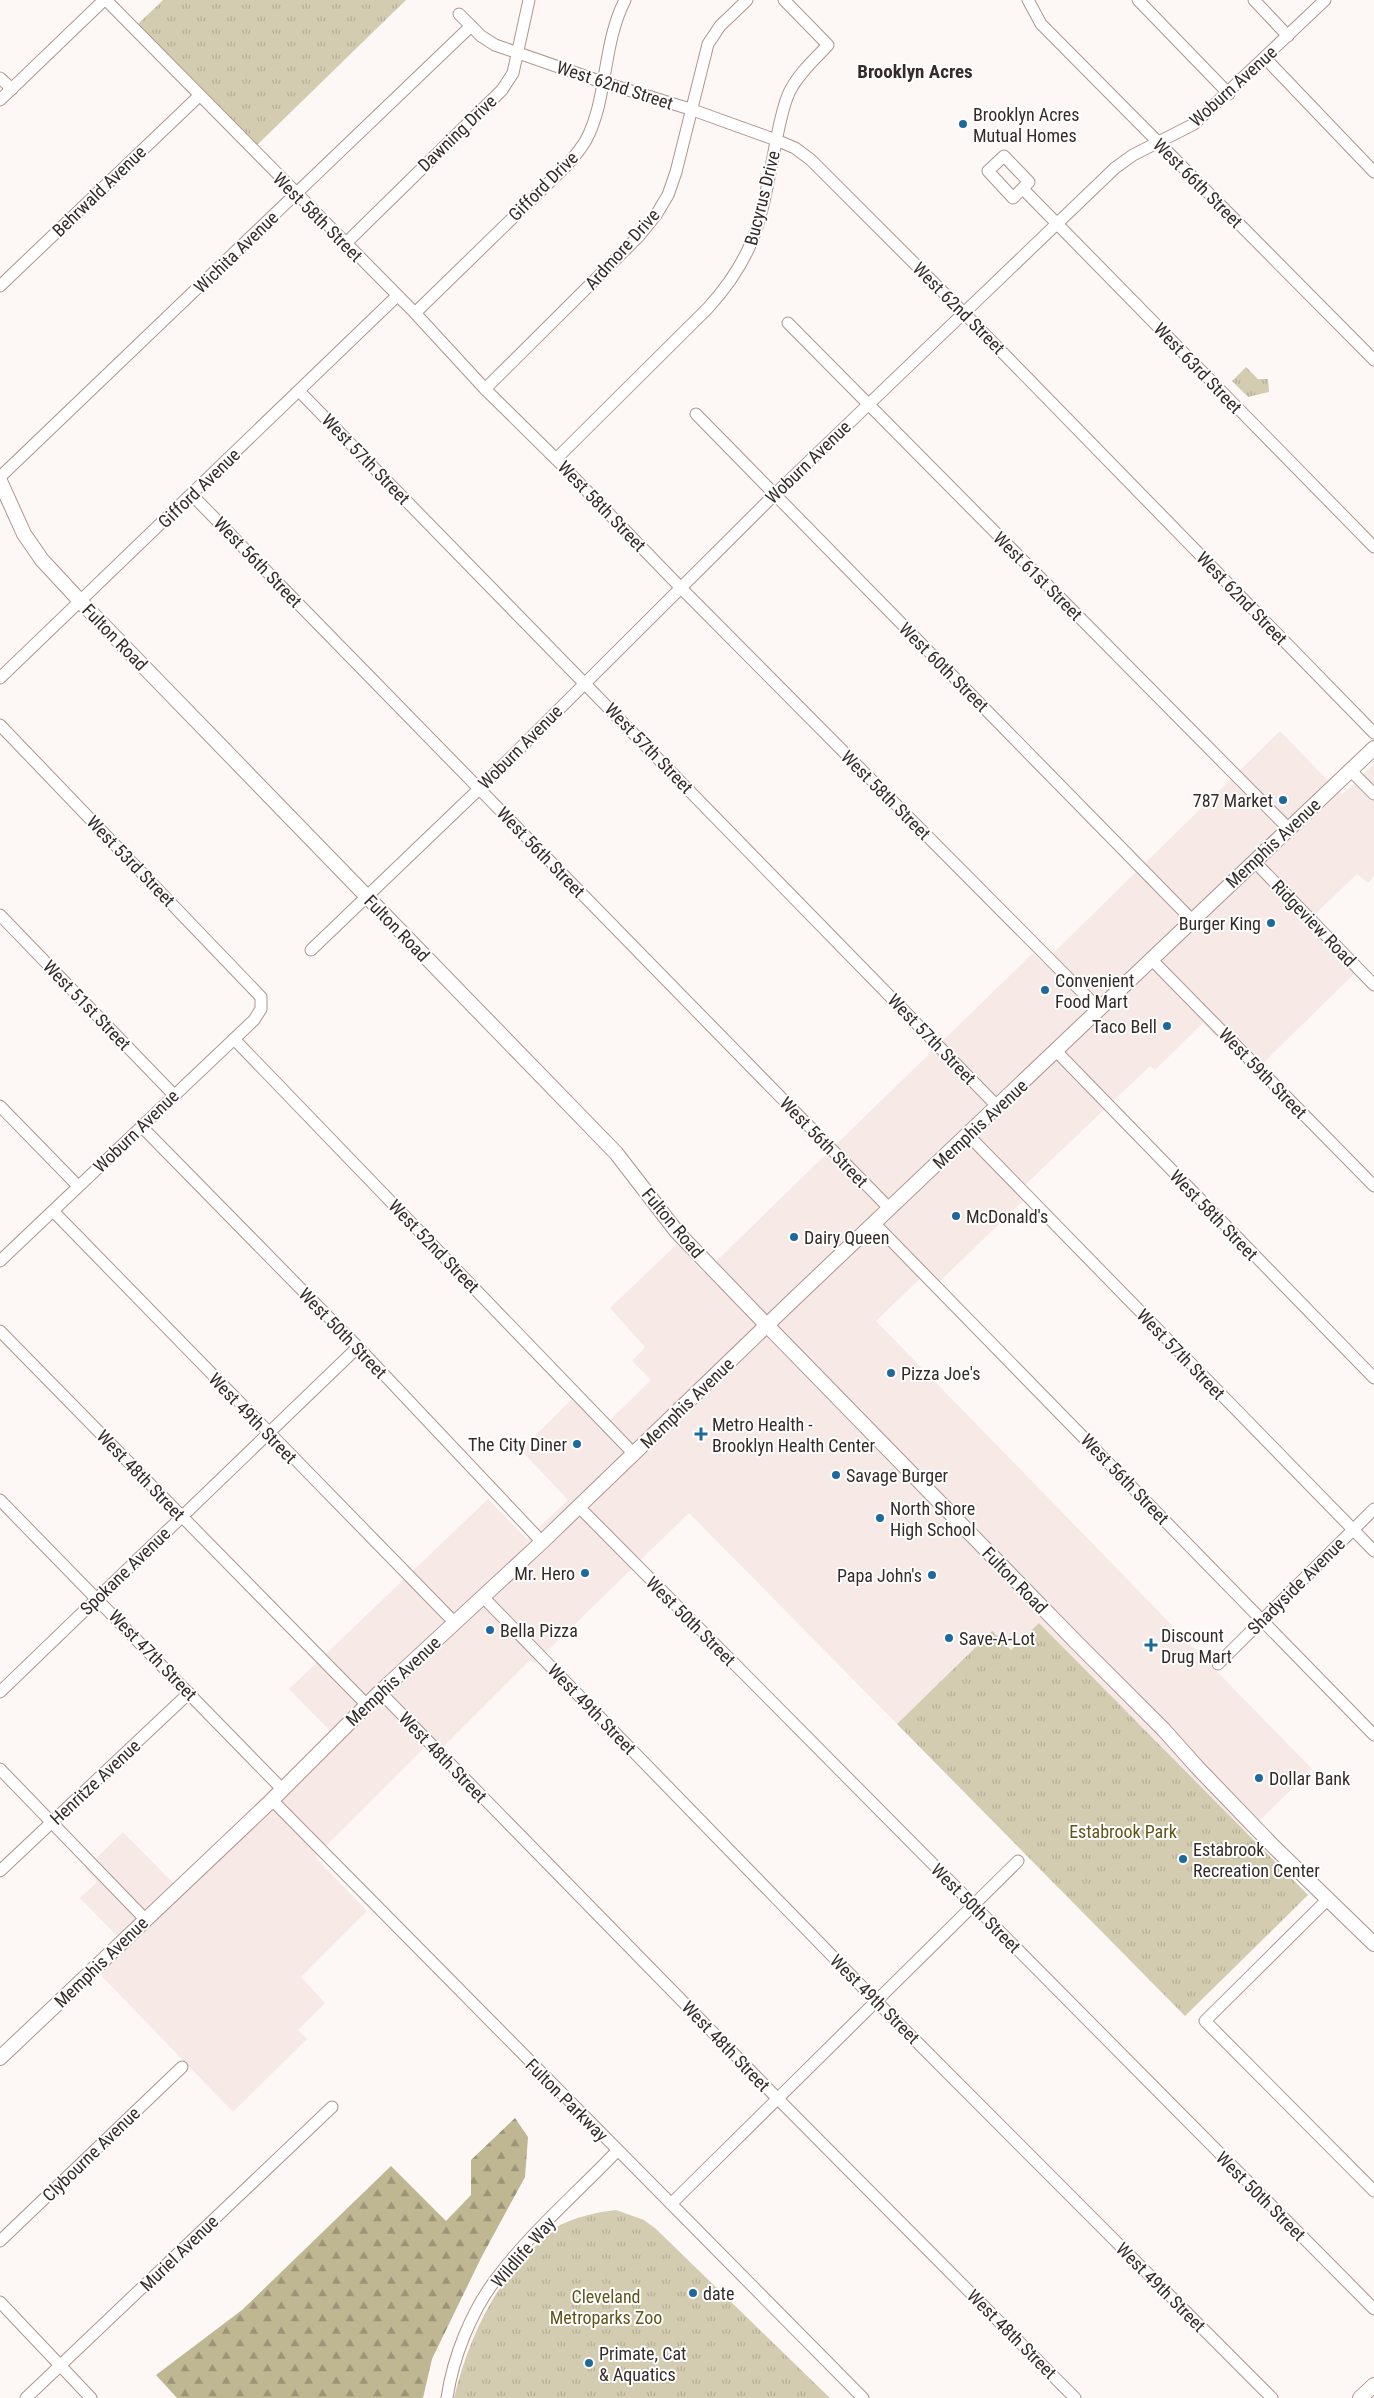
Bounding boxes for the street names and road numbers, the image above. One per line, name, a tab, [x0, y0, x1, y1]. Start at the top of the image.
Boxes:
street label: Woburn Avenue	[1185, 41, 1281, 131]
street label: West 62nd Street	[554, 56, 676, 114]
street label: Dawning Drive	[413, 90, 501, 176]
street label: West 66th Street	[1149, 134, 1247, 232]
street label: Behrwald Avenue	[48, 141, 150, 241]
street label: Gifford Drive	[504, 147, 582, 225]
street label: Bucyrus Drive	[740, 149, 784, 247]
street label: West 58th Street	[269, 168, 367, 266]
street label: Ardmore Drive	[580, 204, 664, 294]
street label: Wichita Avenue	[190, 207, 282, 297]
street label: West 62nd Street	[909, 258, 1009, 358]
street label: West 63rd Street	[1150, 318, 1246, 418]
street label: West 57th Street	[318, 409, 414, 509]
street label: Woburn Avenue	[761, 416, 855, 508]
street label: Gifford Avenue	[154, 444, 244, 532]
street label: West 58th Street	[554, 456, 650, 556]
street label: West 56th Street	[210, 512, 306, 612]
street label: West 61st Street	[989, 527, 1087, 625]
street label: West 62nd Street	[1192, 547, 1292, 649]
street label: Fulton Road	[78, 599, 152, 675]
street label: West 60th Street	[895, 618, 993, 716]
street label: West 57th Street	[601, 698, 697, 798]
street label: Woburn Avenue	[474, 701, 566, 793]
street label: West 58th Street	[837, 746, 935, 844]
street label: Memphis Avenue	[1221, 794, 1325, 892]
street label: West 56th Street	[493, 802, 589, 902]
street label: West 53rd Street	[83, 811, 179, 911]
street label: Ridgeview Road	[1268, 875, 1360, 971]
street label: Fulton Road	[360, 890, 434, 966]
street label: West 51st Street	[39, 956, 135, 1054]
street label: West 57th Street	[884, 989, 980, 1089]
street label: West 59th Street	[1215, 1023, 1311, 1123]
street label: Memphis Avenue	[928, 1075, 1032, 1173]
street label: Woburn Avenue	[89, 1085, 183, 1177]
street label: West 56th Street	[776, 1092, 872, 1192]
street label: West 58th Street	[1166, 1165, 1262, 1265]
street label: Fulton Road	[638, 1184, 708, 1262]
street label: West 52nd Street	[384, 1195, 484, 1297]
street label: West 50th Street	[295, 1283, 391, 1383]
street label: West 57th Street	[1133, 1304, 1229, 1404]
street label: Memphis Avenue	[636, 1353, 738, 1453]
street label: West 49th Street	[205, 1368, 301, 1468]
street label: West 48th Street	[93, 1425, 189, 1525]
street label: West 56th Street	[1077, 1429, 1173, 1529]
street label: Spokane Avenue	[76, 1523, 174, 1619]
street label: Shadyside Avenue	[1243, 1533, 1349, 1639]
street label: Fulton Road	[978, 1542, 1052, 1618]
street label: West 50th Street	[642, 1572, 740, 1670]
street label: West 47th Street	[105, 1605, 201, 1705]
street label: Memphis Avenue	[341, 1632, 445, 1730]
street label: West 49th Street	[544, 1659, 640, 1759]
street label: West 48th Street	[395, 1707, 491, 1807]
street label: Henritze Avenue	[46, 1735, 144, 1829]
street label: West 50th Street	[927, 1859, 1025, 1957]
street label: Memphis Avenue	[50, 1912, 152, 2012]
street label: West 49th Street	[826, 1950, 924, 2048]
street label: West 48th Street	[678, 1996, 774, 2096]
street label: Fulton Parkway	[521, 2054, 613, 2146]
street label: Clybourne Avenue	[38, 2102, 144, 2206]
street label: West 50th Street	[1212, 2147, 1310, 2245]
street label: Muriel Avenue	[136, 2211, 222, 2295]
street label: Wildlife Way	[487, 2212, 560, 2292]
street label: West 49th Street	[1112, 2238, 1210, 2336]
street label: West 48th Street	[963, 2285, 1061, 2383]

